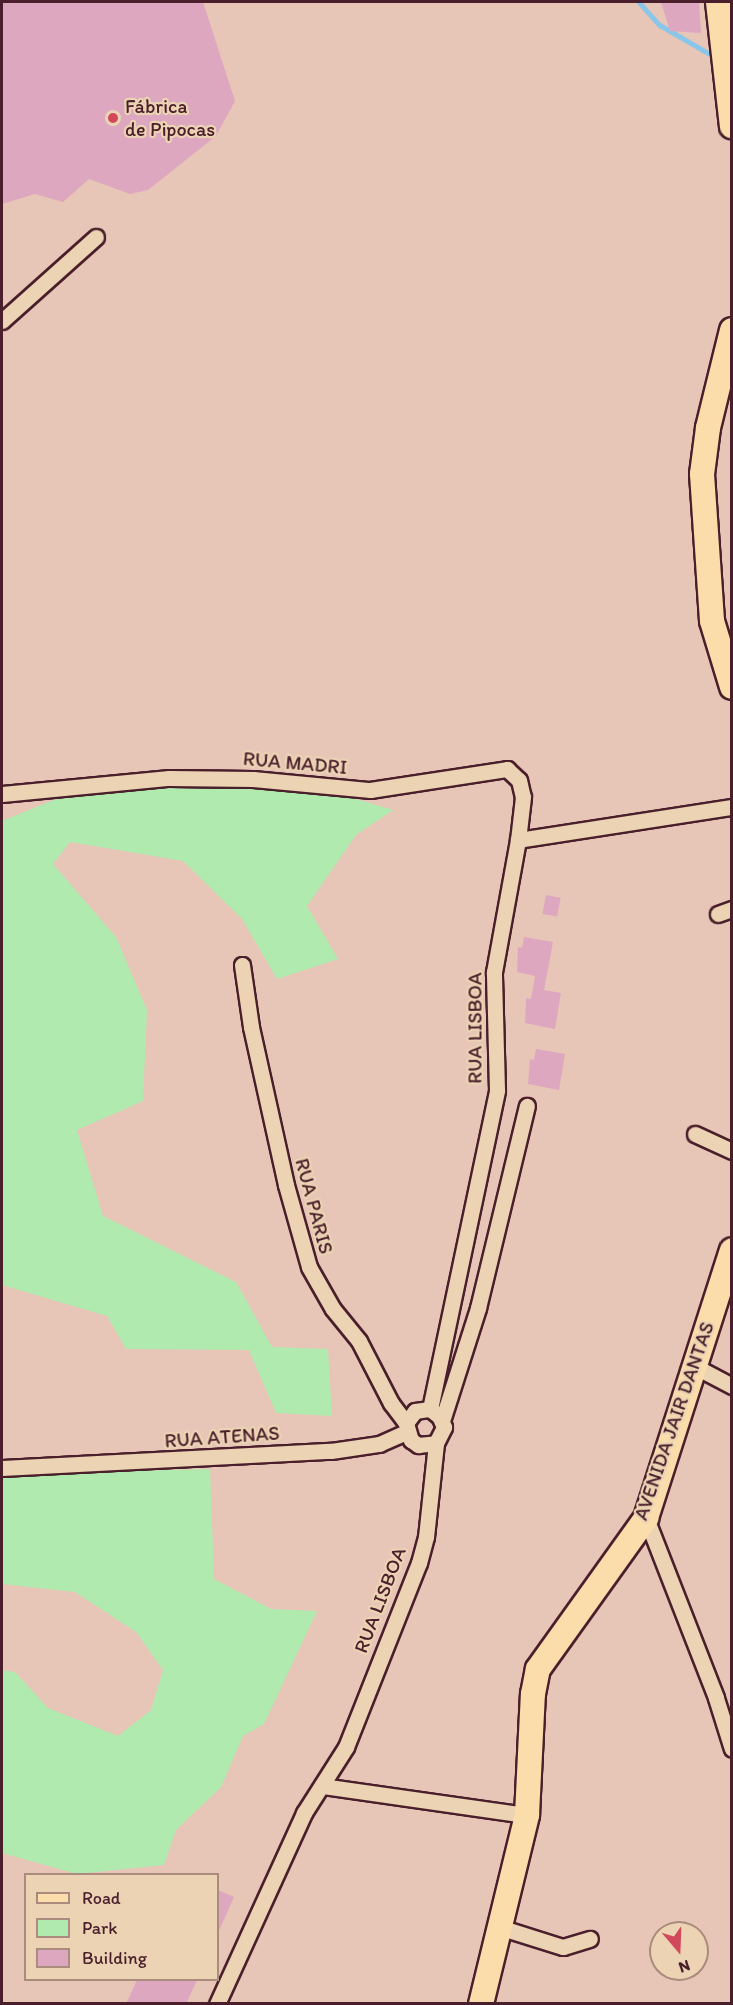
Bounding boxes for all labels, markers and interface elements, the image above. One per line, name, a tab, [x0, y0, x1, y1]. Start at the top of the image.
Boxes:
place label: Fábrica de Pipocas	[125, 94, 216, 141]
marker: Fábrica de Pipocas	[106, 111, 120, 125]
street label: RUA MADRI	[243, 747, 347, 779]
street label: RUA LISBOA	[463, 972, 487, 1084]
street label: RUA PARIS	[290, 1157, 338, 1255]
street label: AVENIDA JAIR DANTAS	[629, 1320, 719, 1522]
street label: RUA ATENAS	[164, 1421, 280, 1453]
street label: RUA LISBOA	[349, 1544, 411, 1656]
legend	[24, 1873, 219, 1981]
text: Road	[82, 1887, 121, 1909]
text: Park	[82, 1917, 117, 1939]
north arrow	[649, 1921, 709, 1981]
text: Building	[82, 1947, 147, 1969]
text: N	[676, 1956, 693, 1977]

